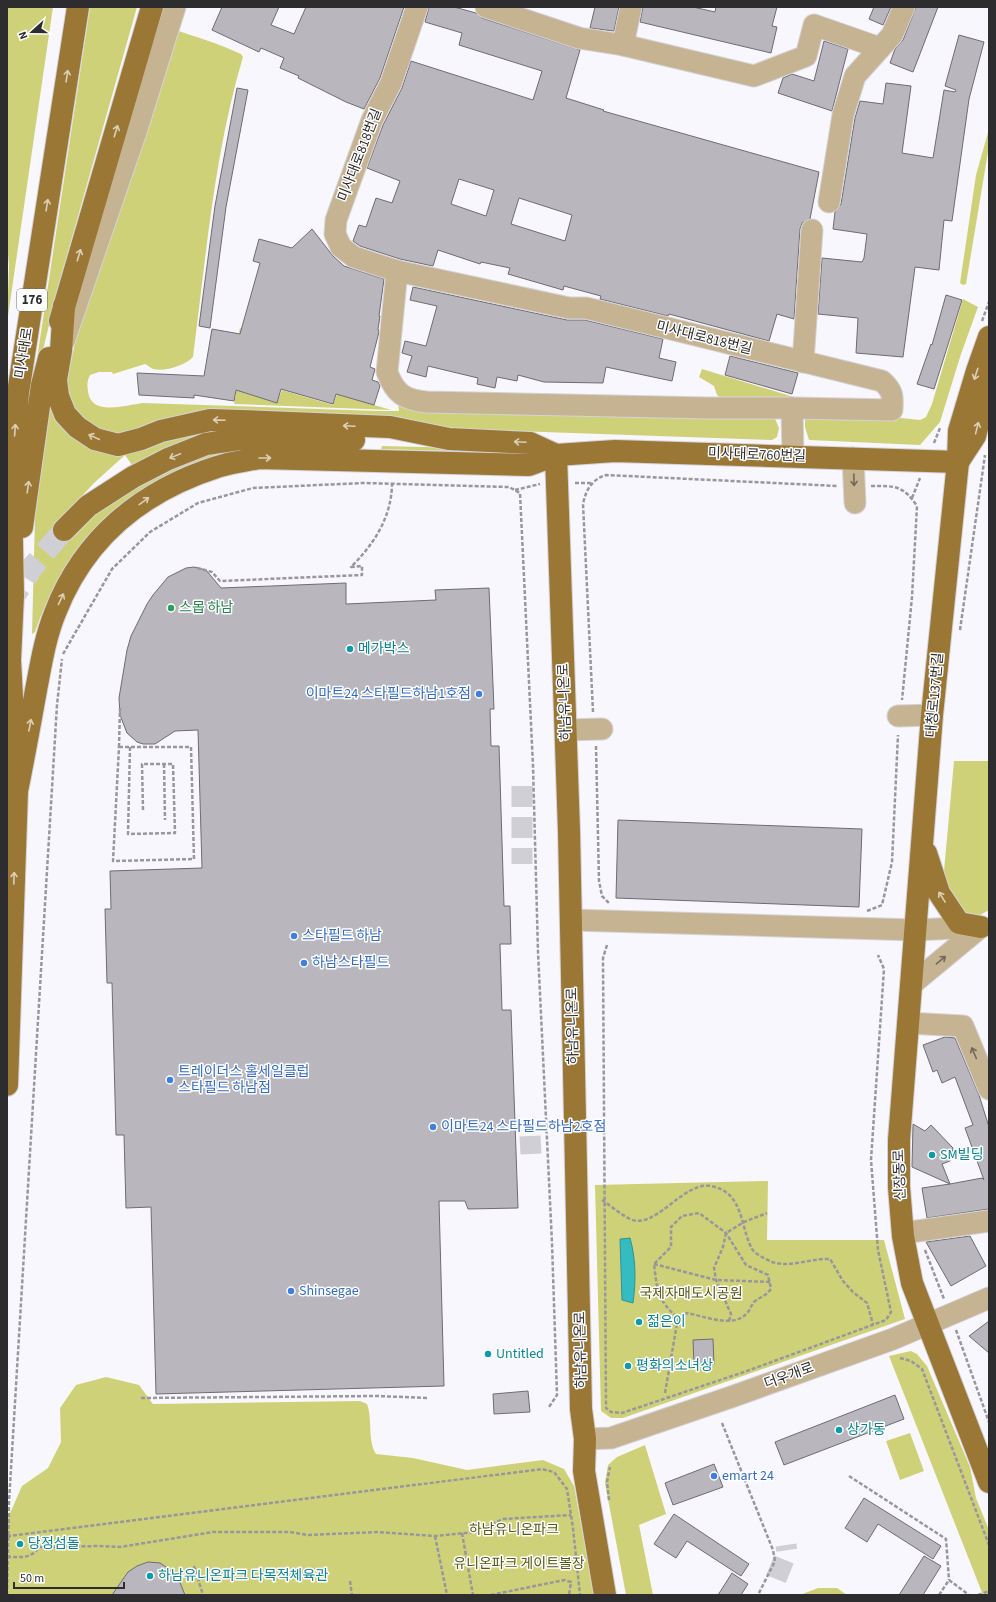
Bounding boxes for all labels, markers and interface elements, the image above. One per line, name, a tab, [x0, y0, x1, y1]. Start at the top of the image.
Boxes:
north arrow	[12, 12, 52, 52]
text: N	[15, 29, 31, 42]
one-way arrow	[63, 70, 71, 83]
street label: 미사대로818번길	[333, 106, 387, 204]
one-way arrow	[113, 124, 120, 137]
one-way arrow	[43, 199, 51, 212]
one-way arrow	[76, 249, 83, 262]
road number: 176	[17, 289, 47, 311]
street label: 미사대로818번길	[654, 316, 754, 360]
street label: 미사대로	[10, 326, 38, 380]
one-way arrow	[972, 367, 979, 380]
one-way arrow	[213, 416, 226, 424]
one-way arrow	[343, 422, 356, 429]
one-way arrow	[974, 422, 981, 435]
one-way arrow	[12, 424, 19, 437]
one-way arrow	[89, 433, 101, 440]
one-way arrow	[514, 439, 527, 446]
street label: 미사대로760번길	[708, 443, 806, 467]
one-way arrow	[169, 453, 181, 461]
one-way arrow	[258, 454, 271, 462]
one-way arrow	[850, 473, 858, 486]
one-way arrow	[24, 481, 32, 494]
one-way arrow	[138, 497, 149, 505]
one-way arrow	[58, 594, 65, 606]
place label: 스몹 하남	[179, 598, 233, 618]
marker: 스몹 하남	[166, 603, 176, 613]
place label: 메가박스	[358, 639, 410, 659]
marker: 메가박스	[345, 644, 355, 654]
street label: 대청로137번길	[921, 652, 949, 738]
street label: 하남유니온로	[554, 663, 576, 741]
place label: 이마트24 스타필드하남1호점	[306, 684, 471, 704]
marker: 이마트24 스타필드하남1호점	[474, 689, 484, 699]
one-way arrow	[26, 719, 34, 732]
one-way arrow	[11, 872, 18, 885]
one-way arrow	[938, 892, 946, 903]
place label: 스타필드 하남	[302, 926, 382, 946]
marker: 스타필드 하남	[289, 931, 299, 941]
place label: 하남스타필드	[312, 953, 389, 973]
one-way arrow	[936, 955, 947, 964]
marker: 하남스타필드	[299, 958, 309, 968]
street label: 하남유니온로	[562, 987, 584, 1065]
one-way arrow	[970, 1048, 977, 1060]
place label: 트레이더스 홀세일클럽 스타필드 하남점	[178, 1062, 310, 1098]
marker: 트레이더스 홀세일클럽 스타필드 하남점	[165, 1075, 175, 1085]
place label: 이마트24 스타필드하남2호점	[441, 1117, 606, 1137]
marker: 이마트24 스타필드하남2호점	[428, 1122, 438, 1132]
place label: SM빌딩	[940, 1145, 983, 1165]
street label: 신장동로	[889, 1149, 911, 1201]
marker: SM빌딩	[927, 1150, 937, 1160]
place label: Shinsegae	[299, 1281, 359, 1301]
park label: 국제자매도시공원	[639, 1284, 743, 1304]
marker: Shinsegae	[286, 1286, 296, 1296]
street label: 하남유니온로	[570, 1311, 592, 1389]
place label: 젊은이	[647, 1312, 686, 1332]
marker: 젊은이	[634, 1317, 644, 1327]
place label: Untitled	[496, 1344, 544, 1364]
marker: Untitled	[483, 1349, 493, 1359]
place label: 평화의소녀상	[636, 1356, 713, 1376]
street label: 더우개로	[761, 1358, 817, 1394]
marker: 평화의소녀상	[623, 1361, 633, 1371]
place label: 상가동	[847, 1420, 886, 1440]
marker: 상가동	[834, 1425, 844, 1435]
place label: emart 24	[722, 1466, 774, 1486]
marker: emart 24	[709, 1471, 719, 1481]
park label: 하남유니온파크	[469, 1520, 559, 1540]
place label: 당정섬돌	[28, 1534, 80, 1554]
marker: 당정섬돌	[15, 1539, 25, 1549]
park label: 유니온파크 게이트볼장	[453, 1554, 585, 1574]
scale bar	[14, 1564, 124, 1590]
place label: 하남유니온파크 다목적체육관	[158, 1566, 328, 1586]
text: 50 m	[20, 1570, 44, 1587]
marker: 하남유니온파크 다목적체육관	[145, 1571, 155, 1581]

